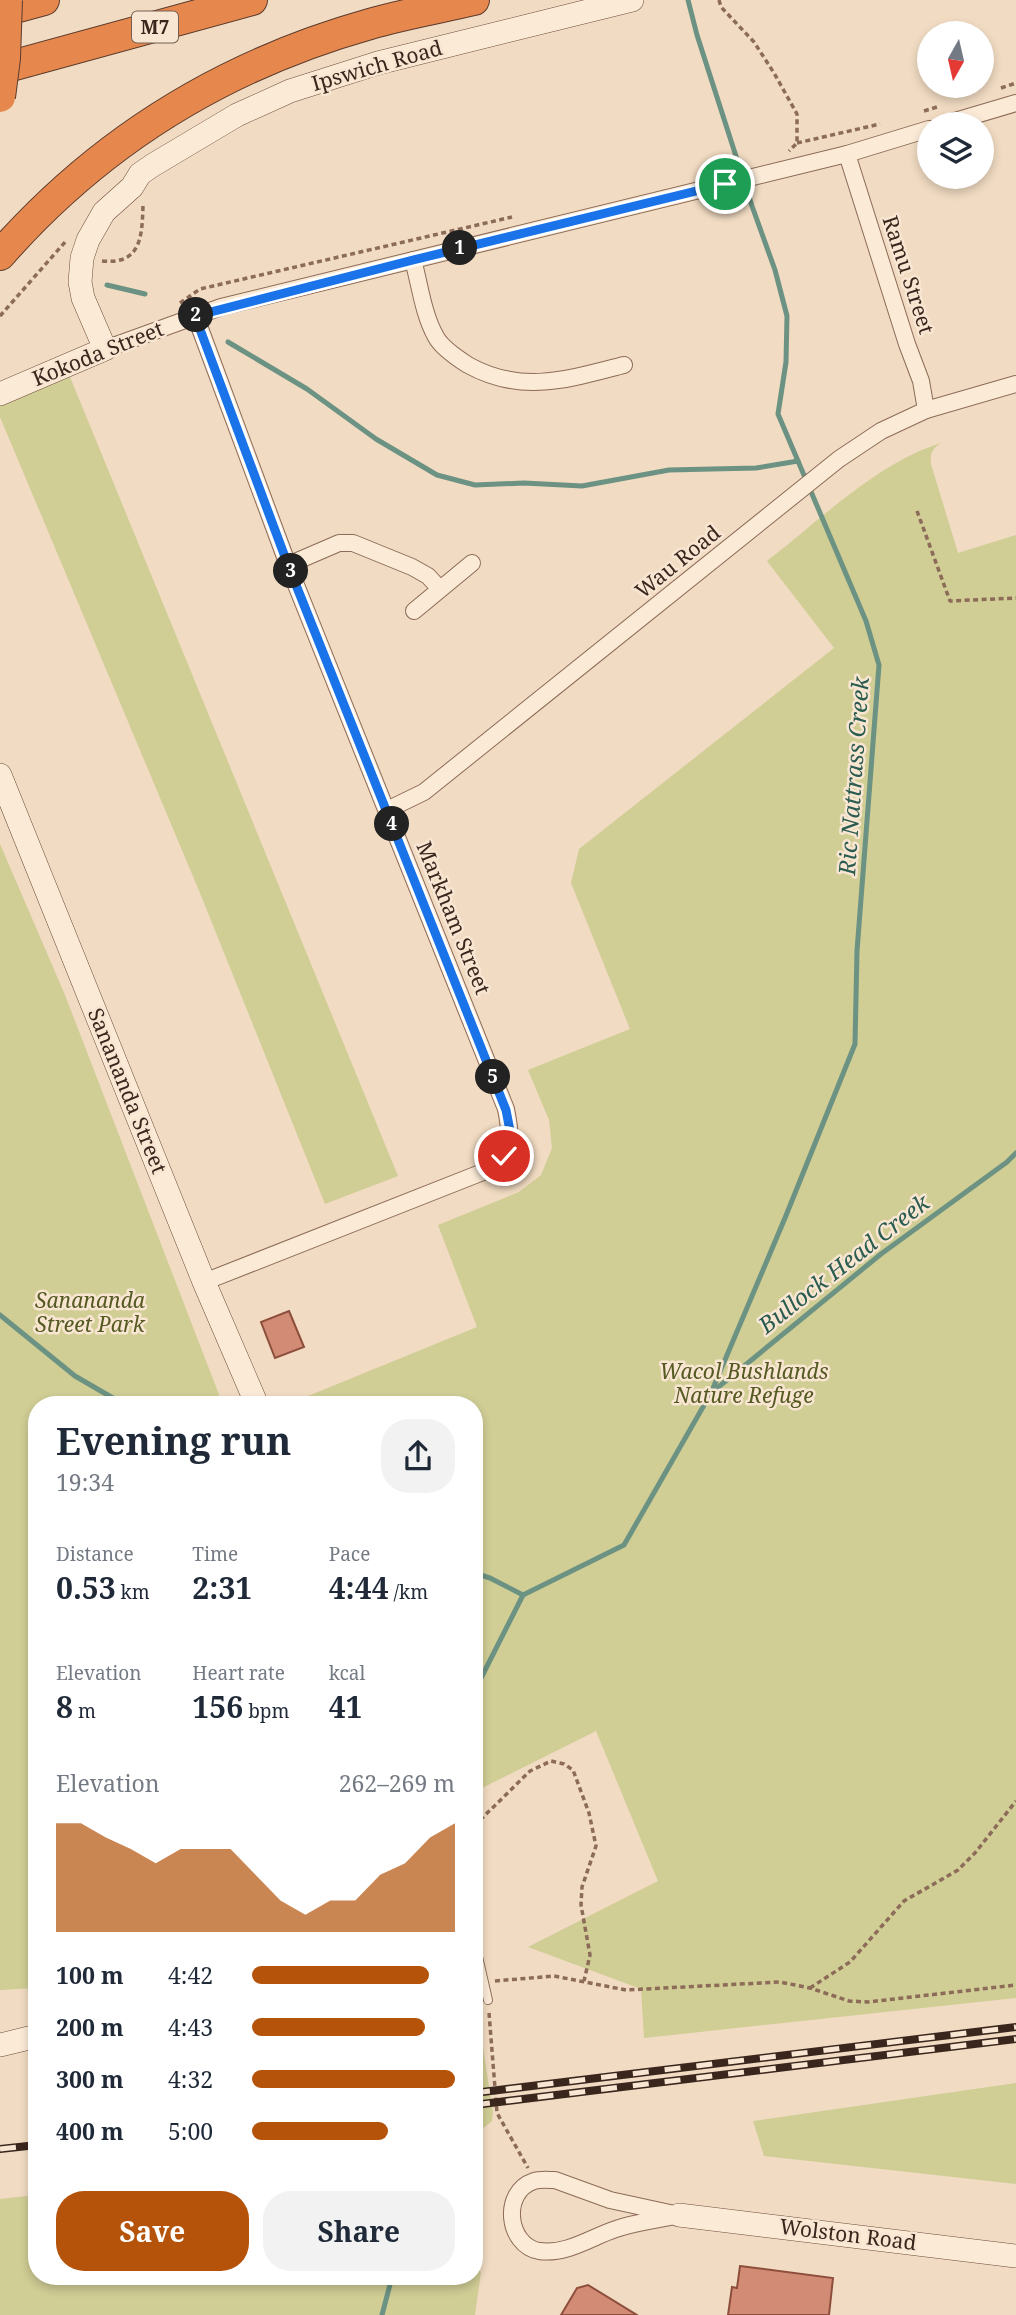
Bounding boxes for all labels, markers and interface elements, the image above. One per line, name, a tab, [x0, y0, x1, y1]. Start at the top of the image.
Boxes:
road number: M7	[132, 12, 178, 42]
north arrow	[917, 21, 994, 98]
map controls	[917, 21, 994, 189]
street label: Ipswich Road	[308, 33, 445, 97]
button: layers	[917, 112, 994, 189]
pin	[695, 154, 755, 214]
icon: arrive	[706, 165, 744, 203]
street label: Ramu Street	[877, 212, 941, 337]
pin: 1	[442, 230, 477, 266]
text: 1	[454, 234, 465, 260]
pin: 2	[178, 298, 214, 332]
text: 2	[190, 301, 201, 327]
street label: Kokoda Street	[28, 314, 167, 392]
street label: Wau Road	[629, 518, 726, 604]
pin: 3	[274, 554, 308, 588]
text: 3	[285, 557, 296, 583]
water label: Ric Nattrass Creek	[830, 675, 876, 877]
pin: 4	[374, 806, 410, 842]
text: 4	[386, 810, 397, 836]
street label: Markham Street	[410, 837, 497, 998]
street label: Sanananda Street	[82, 1004, 174, 1178]
pin: 5	[476, 1060, 510, 1094]
text: 5	[487, 1063, 498, 1089]
pin	[474, 1126, 534, 1186]
icon: check	[485, 1137, 523, 1175]
water label: Bullock Head Creek	[750, 1186, 936, 1341]
park label: Sanananda Street Park	[35, 1286, 146, 1338]
park label: Wacol Bushlands Nature Refuge	[660, 1357, 829, 1409]
text: Evening run	[56, 1414, 291, 1466]
button: share	[381, 1419, 455, 1493]
text: 19:34	[56, 1466, 114, 1498]
text: Distance	[56, 1541, 134, 1567]
text: Time	[192, 1541, 238, 1567]
text: Pace	[329, 1541, 370, 1567]
text: 0.53	[56, 1567, 116, 1608]
text: 2:31	[192, 1567, 252, 1608]
text: 4:44	[329, 1567, 389, 1608]
text: km	[116, 1579, 150, 1605]
text: /km	[389, 1579, 428, 1605]
text: Elevation	[56, 1660, 142, 1686]
text: Heart rate	[192, 1660, 285, 1686]
text: kcal	[329, 1660, 365, 1686]
text: 8	[56, 1686, 73, 1727]
text: 156	[192, 1686, 243, 1727]
text: 41	[329, 1686, 363, 1727]
text: m	[73, 1698, 96, 1724]
text: bpm	[243, 1698, 289, 1724]
text: Elevation	[56, 1767, 160, 1799]
text: 262–269 m	[339, 1767, 455, 1799]
text: 100 m	[56, 1959, 124, 1991]
text: 4:42	[168, 1959, 213, 1991]
text: 200 m	[56, 2011, 124, 2043]
text: 4:43	[168, 2011, 213, 2043]
text: 300 m	[56, 2063, 124, 2095]
text: 4:32	[168, 2063, 213, 2095]
text: 400 m	[56, 2115, 124, 2147]
text: 5:00	[168, 2115, 213, 2147]
button: Save	[56, 2191, 249, 2271]
button: Share	[263, 2191, 455, 2271]
street label: Wolston Road	[778, 2212, 918, 2256]

